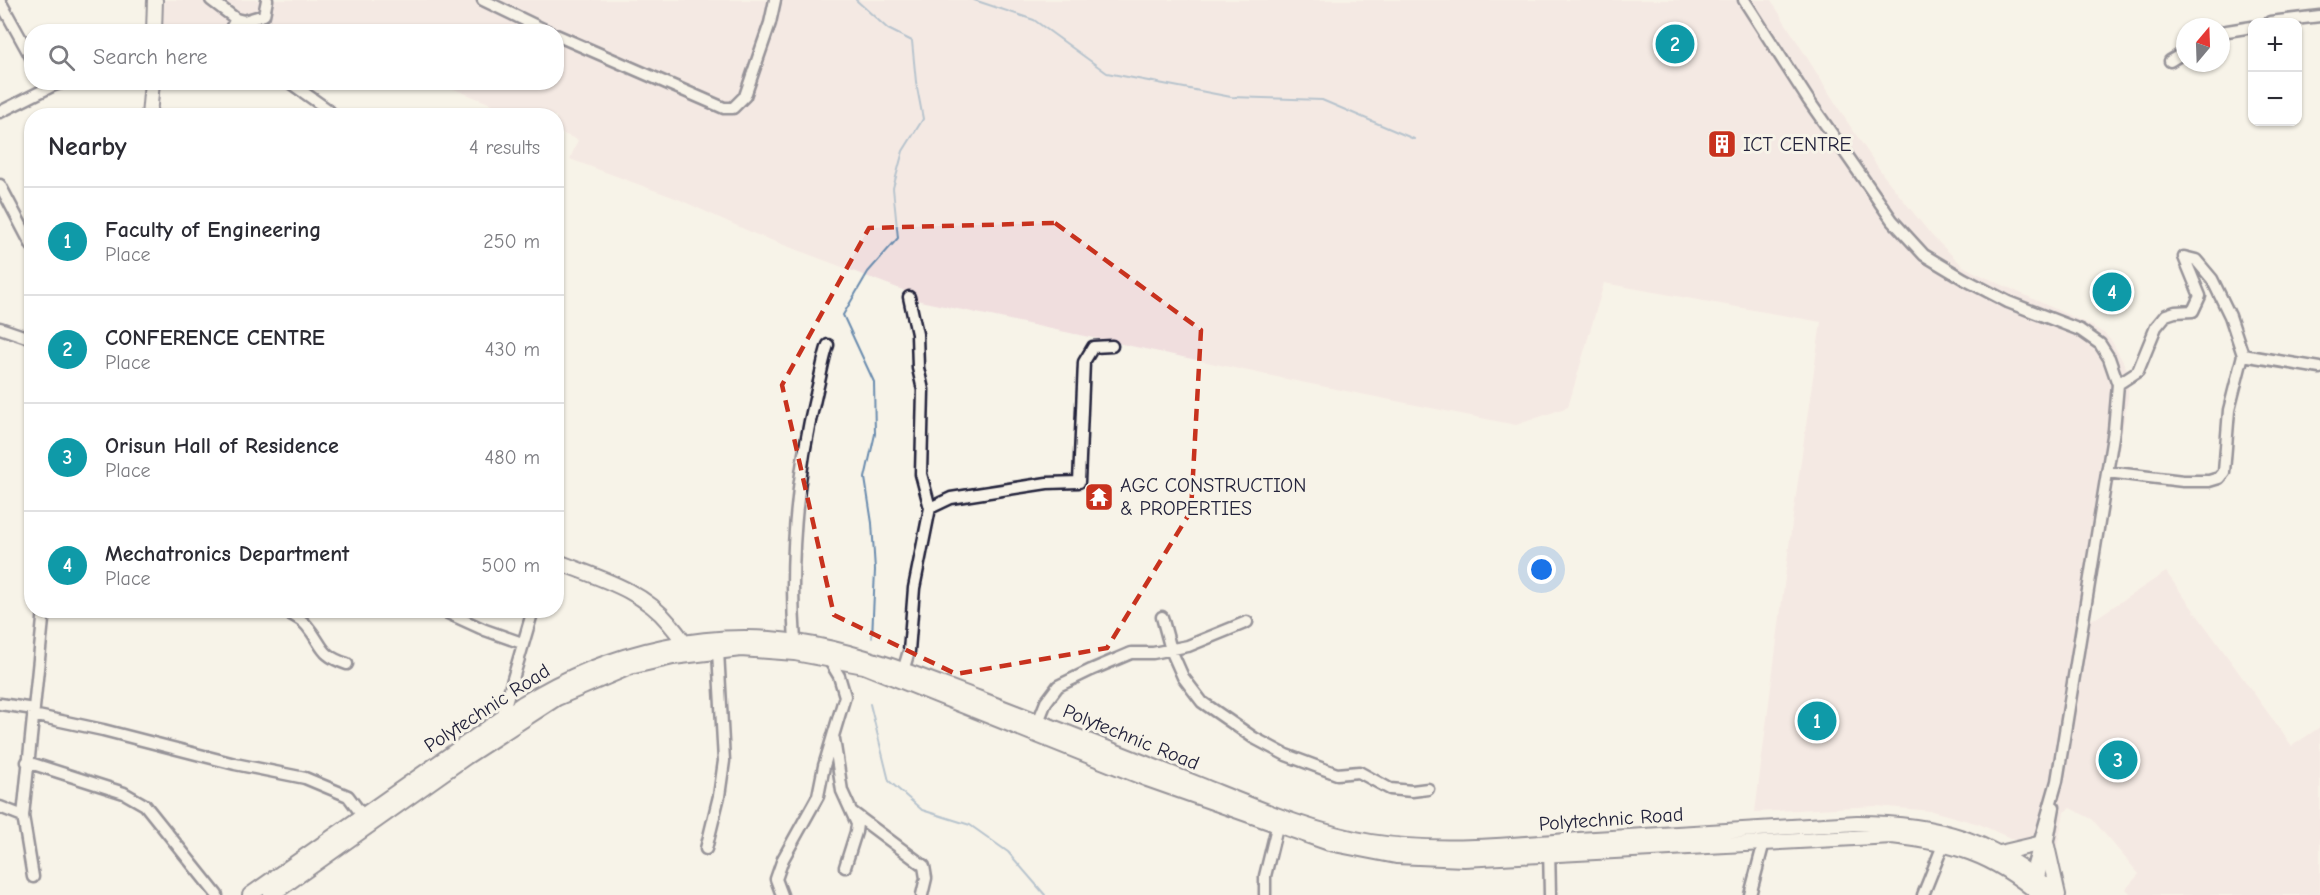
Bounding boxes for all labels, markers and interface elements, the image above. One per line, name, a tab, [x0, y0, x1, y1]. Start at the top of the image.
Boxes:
north arrow	[2176, 18, 2230, 72]
map controls	[2248, 18, 2302, 126]
button: +	[2248, 18, 2302, 72]
pin: 2	[1656, 22, 1694, 66]
search box	[24, 24, 564, 90]
icon: search	[45, 41, 78, 74]
text: Search here	[93, 44, 208, 70]
button: −	[2248, 72, 2302, 126]
building icon: ICT CENTRE	[1706, 128, 1738, 160]
text: Nearby	[48, 132, 127, 162]
place label: ICT CENTRE	[1743, 133, 1852, 156]
text: 4 results	[469, 136, 540, 159]
text: Faculty of Engineering	[105, 217, 321, 243]
text: 1	[64, 230, 71, 253]
text: 250 m	[483, 230, 540, 253]
text: Place	[105, 243, 151, 266]
pin: 4	[2092, 270, 2132, 314]
text: CONFERENCE CENTRE	[105, 325, 325, 351]
text: 2	[63, 338, 72, 361]
text: 430 m	[485, 338, 540, 361]
text: Place	[105, 351, 151, 374]
text: Orisun Hall of Residence	[105, 433, 339, 459]
text: 3	[63, 446, 72, 469]
text: 480 m	[485, 446, 540, 469]
text: Place	[105, 459, 151, 482]
place label: AGC CONSTRUCTION & PROPERTIES	[1120, 474, 1306, 520]
temple icon: AGC CONSTRUCTION & PROPERTIES	[1083, 481, 1115, 513]
text: Mechatronics Department	[105, 541, 349, 567]
text: 4	[63, 554, 72, 577]
text: 500 m	[482, 554, 540, 577]
your location	[1527, 555, 1556, 584]
text: Place	[105, 567, 151, 590]
street label: Polytechnic Road	[420, 659, 554, 757]
pin: 1	[1798, 698, 1836, 744]
street label: Polytechnic Road	[1060, 699, 1202, 775]
pin: 3	[2098, 738, 2138, 783]
street label: Polytechnic Road	[1538, 802, 1684, 836]

